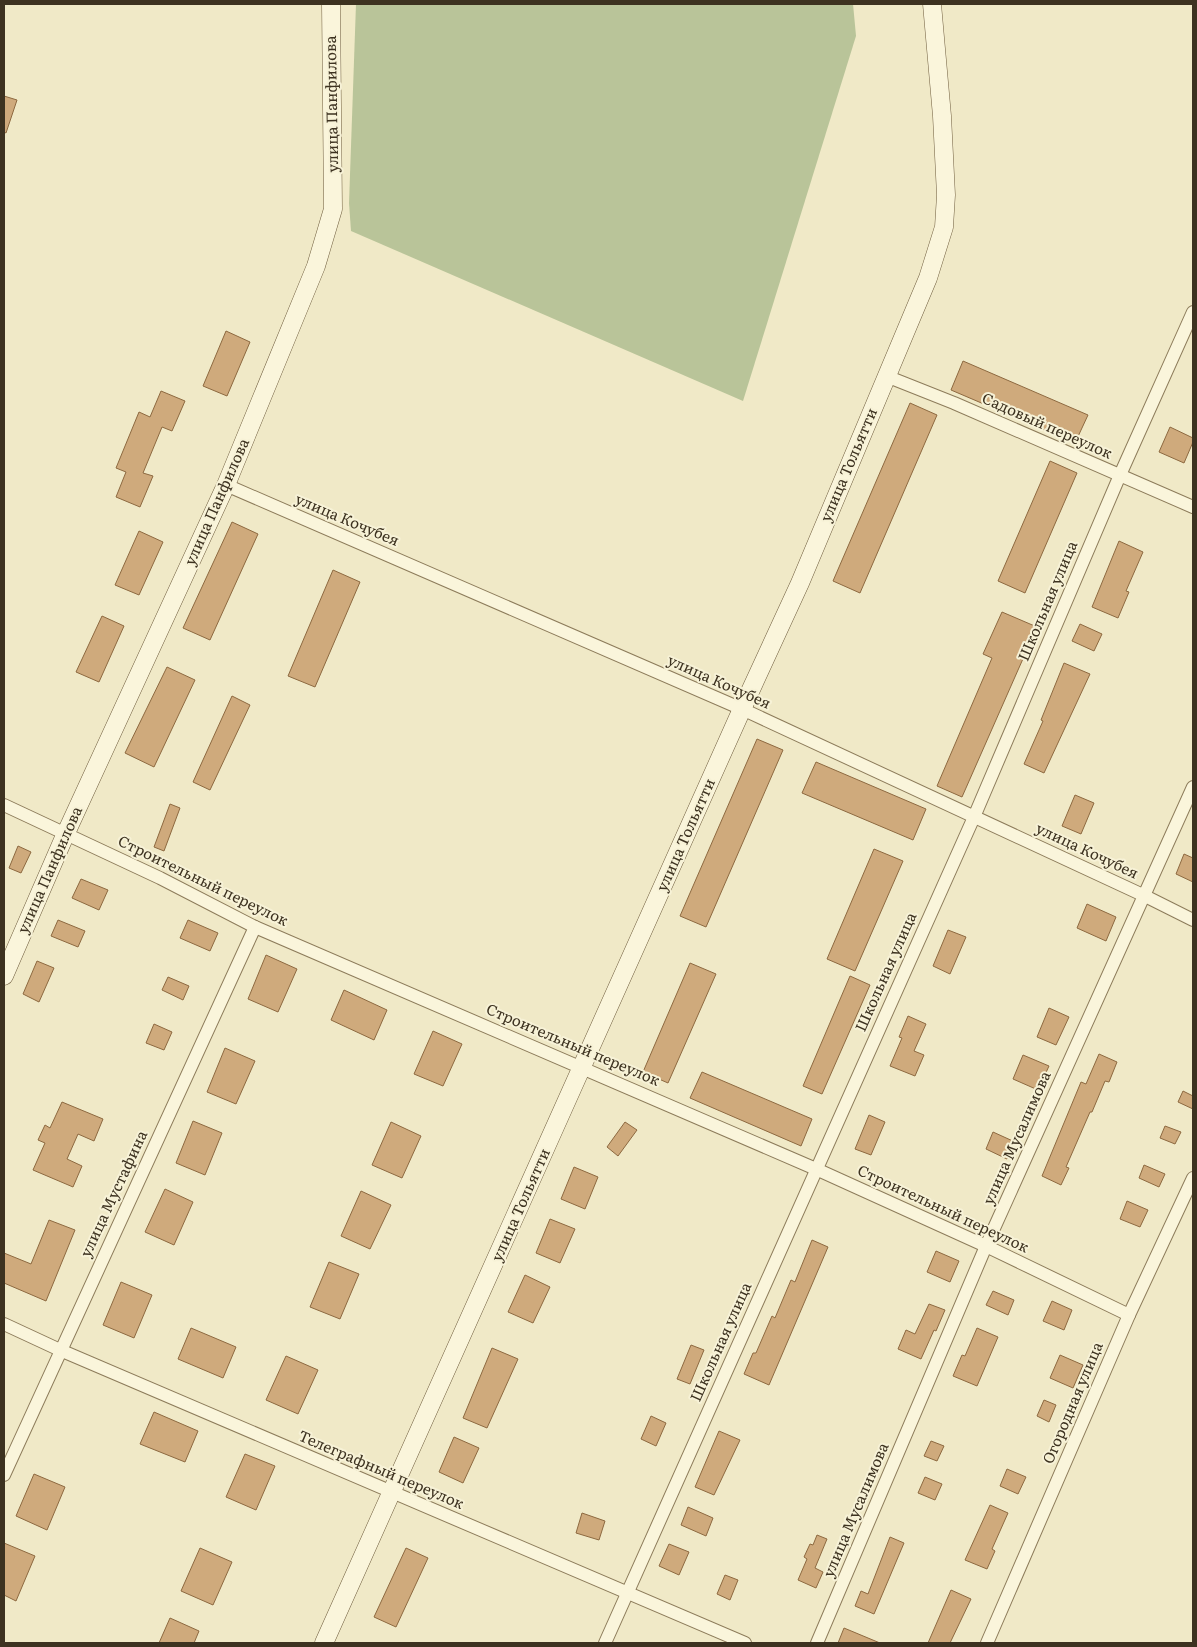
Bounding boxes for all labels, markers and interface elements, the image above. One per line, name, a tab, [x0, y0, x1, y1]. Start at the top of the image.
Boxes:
street label: улица Панфилова	[318, 34, 343, 173]
street label: Садовый переулок	[979, 386, 1117, 464]
street label: улица Тольятти	[813, 404, 882, 525]
street label: улица Панфилова	[177, 433, 254, 569]
street label: улица Кочубея	[292, 486, 403, 551]
street label: Школьная улица	[1011, 536, 1083, 664]
street label: улица Кочубея	[664, 648, 775, 714]
street label: улица Тольятти	[649, 774, 720, 895]
street label: улица Панфилова	[10, 801, 87, 937]
street label: улица Кочубея	[1032, 816, 1143, 884]
street label: Строительный переулок	[115, 828, 293, 931]
street label: Школьная улица	[848, 907, 922, 1035]
street label: Строительный переулок	[483, 997, 664, 1091]
street label: улица Мусалимова	[976, 1066, 1056, 1208]
street label: улица Мустафина	[73, 1125, 153, 1261]
street label: улица Тольятти	[484, 1144, 555, 1265]
street label: Строительный переулок	[854, 1158, 1033, 1258]
street label: Школьная улица	[683, 1277, 757, 1405]
street label: Огородная улица	[1036, 1337, 1108, 1467]
street label: Телеграфный переулок	[295, 1423, 468, 1514]
street label: улица Мусалимова	[816, 1438, 894, 1580]

